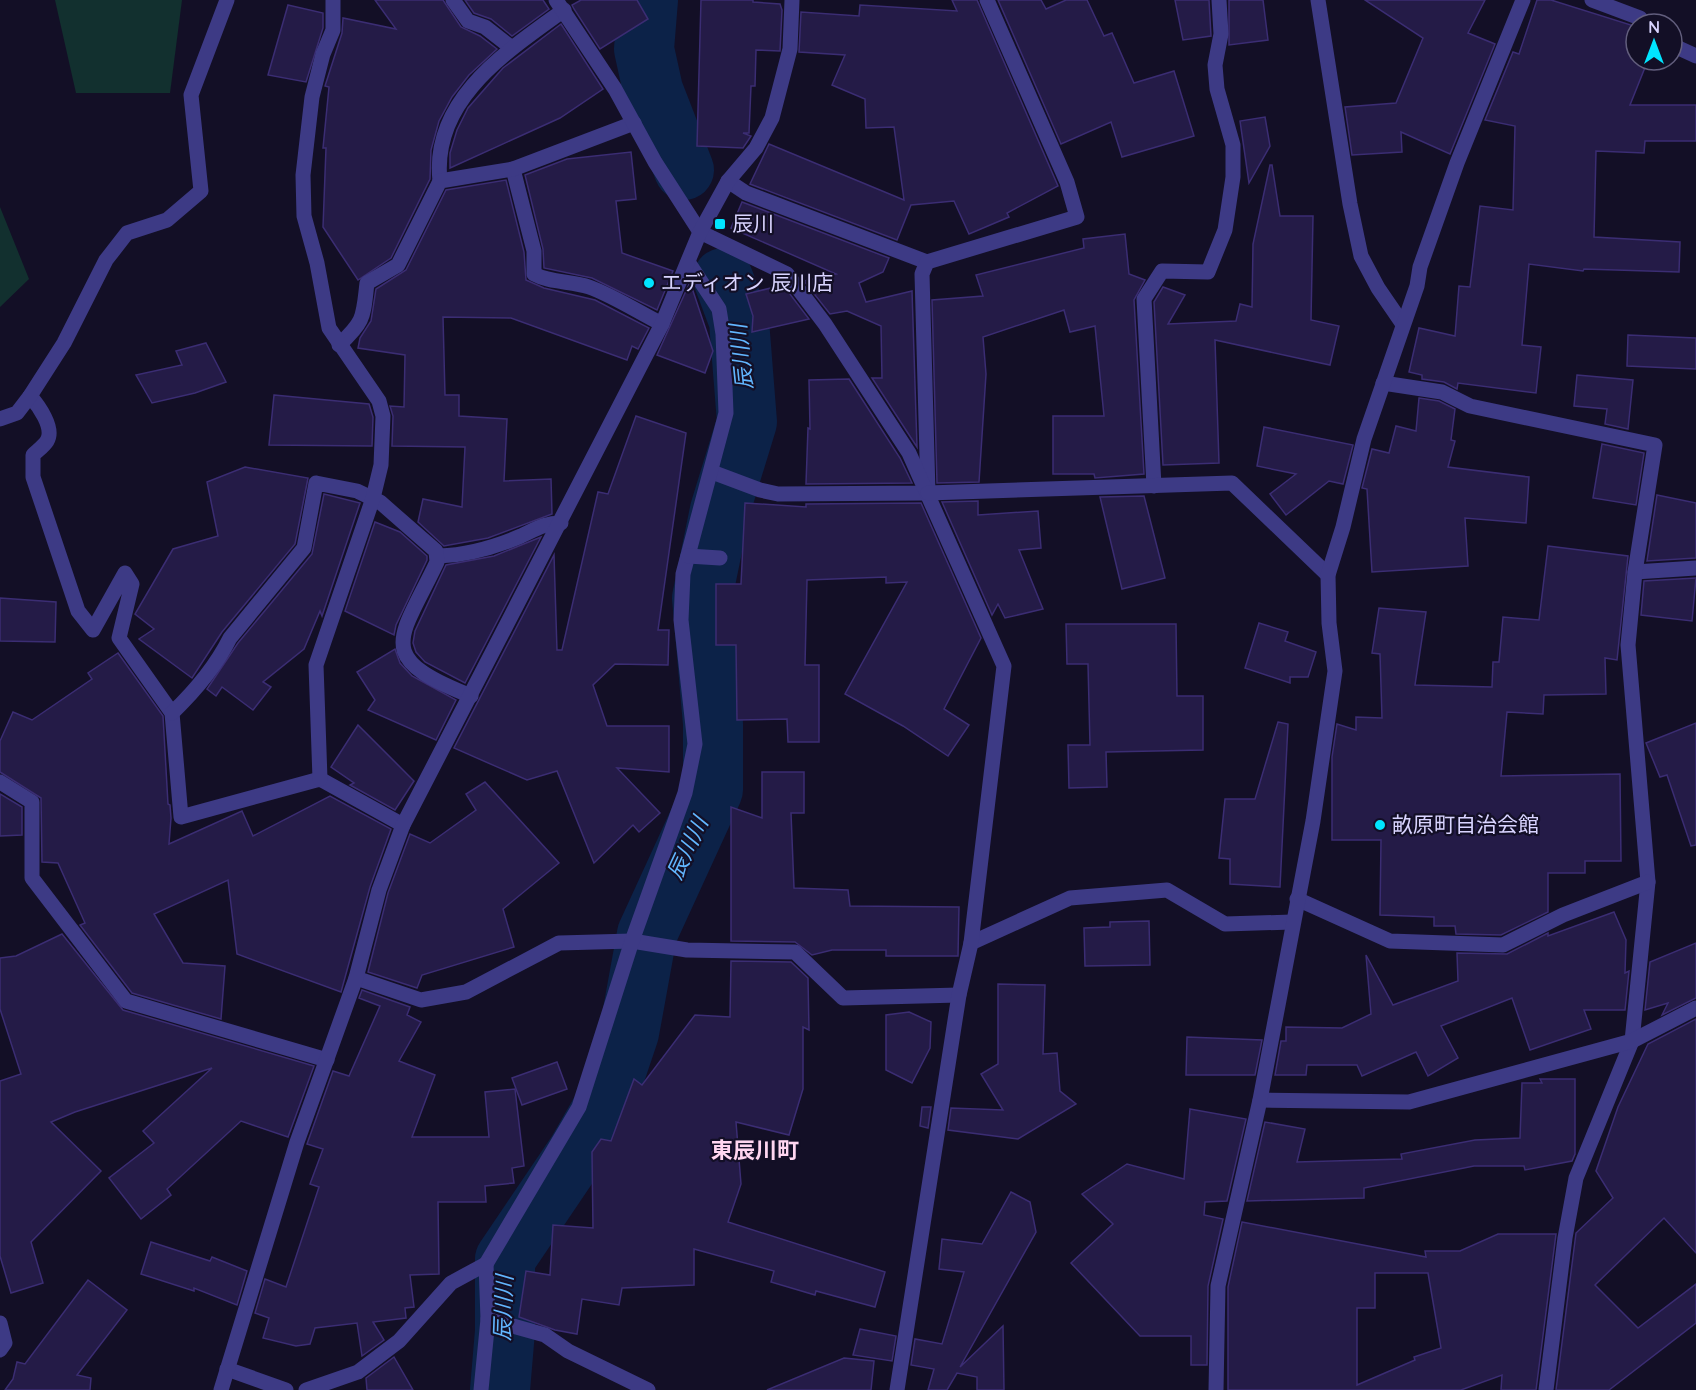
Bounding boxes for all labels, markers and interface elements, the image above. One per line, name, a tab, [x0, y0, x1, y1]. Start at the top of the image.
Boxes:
north arrow	[1624, 12, 1684, 72]
text: N	[1648, 17, 1660, 37]
place label: 辰川	[732, 210, 774, 236]
marker: 辰川	[713, 217, 727, 231]
place label: エディオン 辰川店	[661, 269, 833, 295]
marker: エディオン 辰川店	[642, 276, 656, 290]
water label: 辰川川	[723, 321, 758, 391]
water label: 辰川川	[660, 810, 714, 884]
place label: 畝原町自治会館	[1392, 811, 1539, 837]
marker: 畝原町自治会館	[1373, 818, 1387, 832]
district label: 東辰川町	[711, 1136, 799, 1164]
water label: 辰川川	[488, 1273, 518, 1341]

